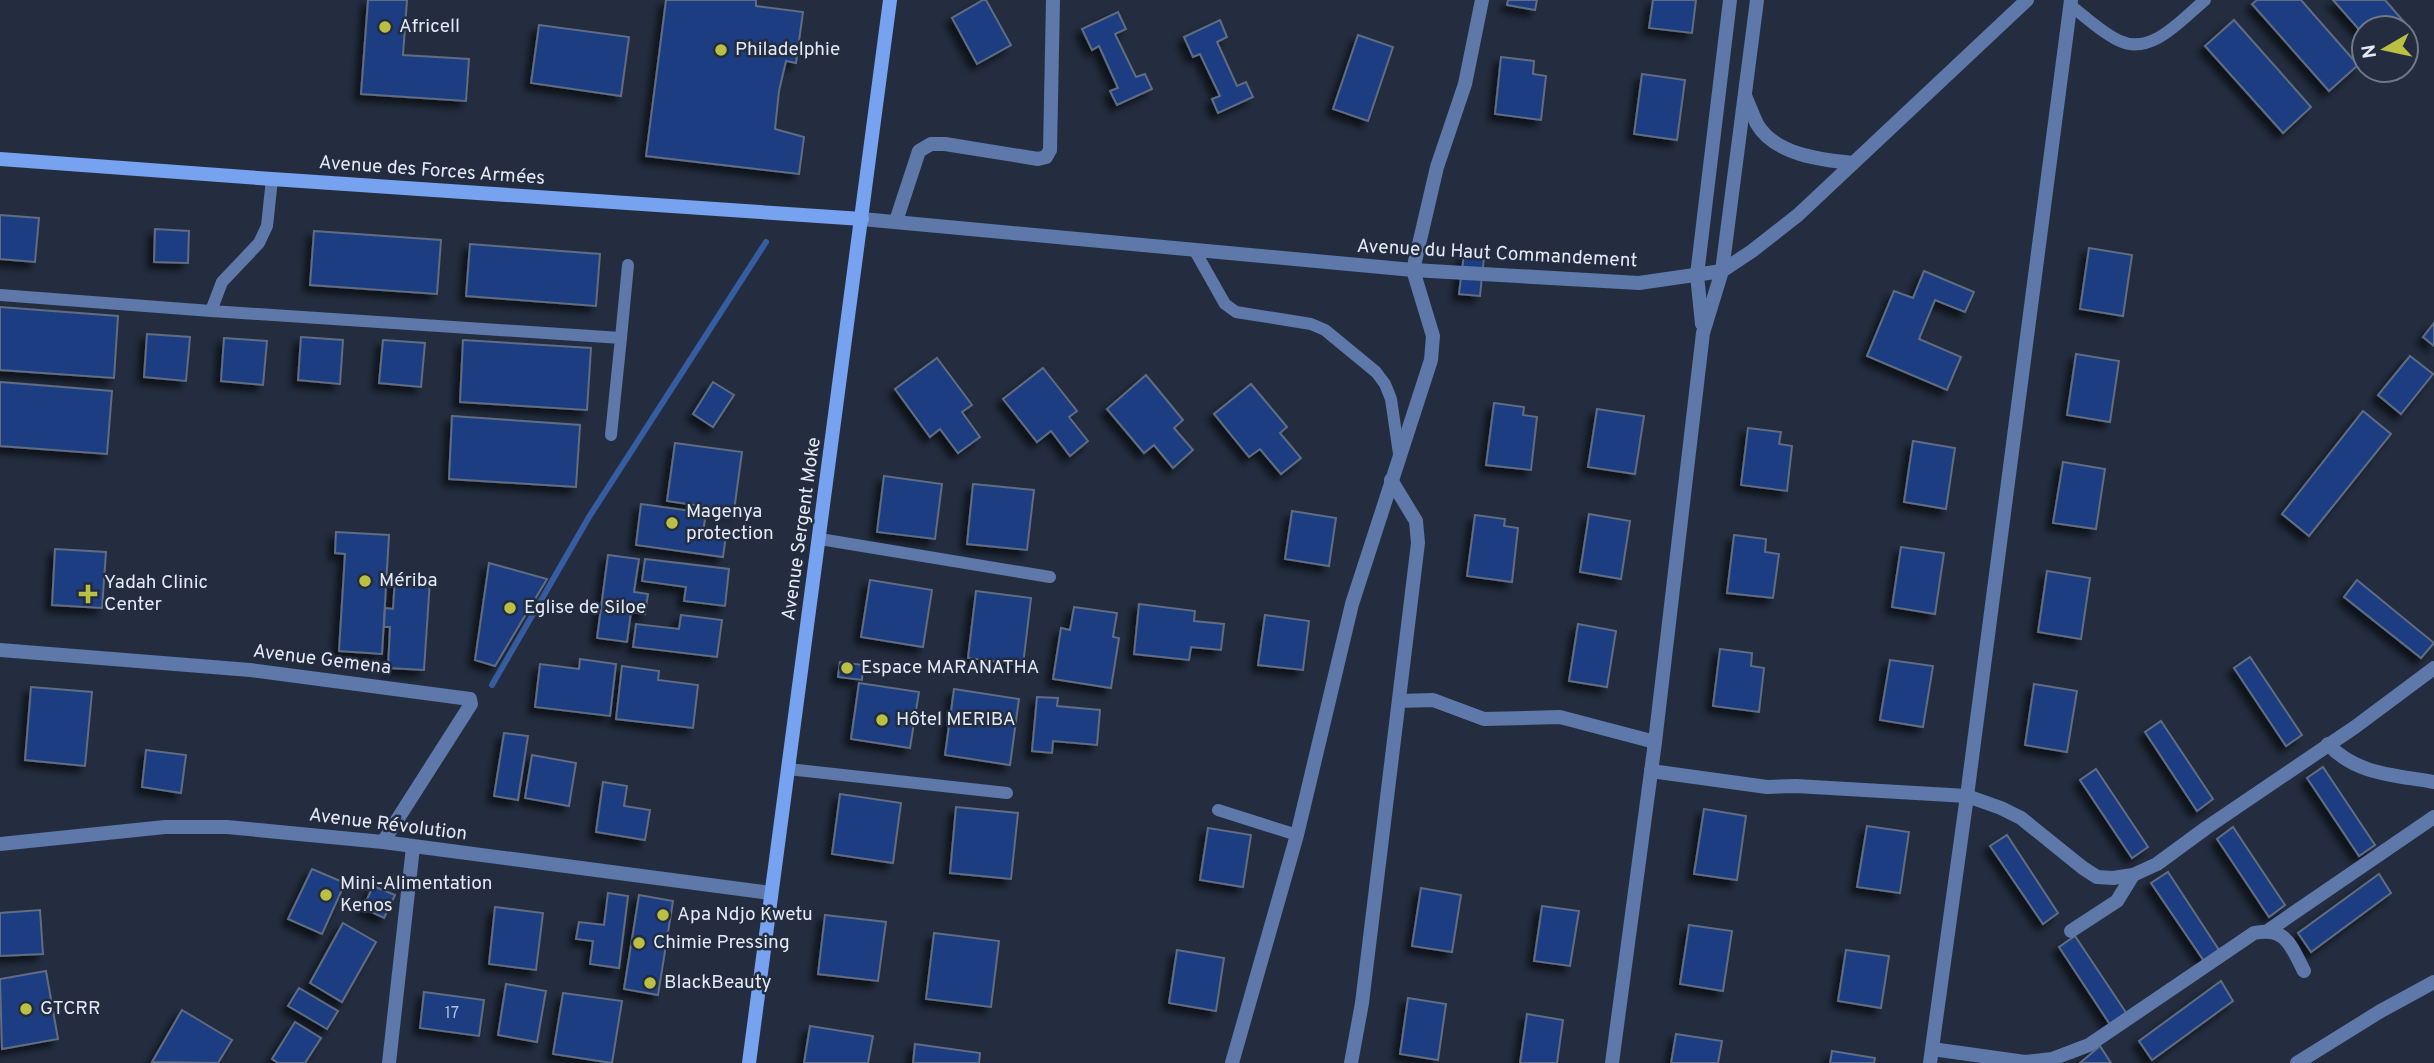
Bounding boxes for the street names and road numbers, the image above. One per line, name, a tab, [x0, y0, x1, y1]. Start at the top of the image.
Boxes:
street label: Avenue des Forces Armées	[318, 151, 546, 191]
street label: Avenue du Haut Commandement	[1356, 235, 1638, 273]
street label: Avenue Sergent Moke	[777, 436, 827, 622]
street label: Avenue Gemena	[252, 640, 392, 680]
street label: Avenue Révolution	[308, 803, 468, 847]

